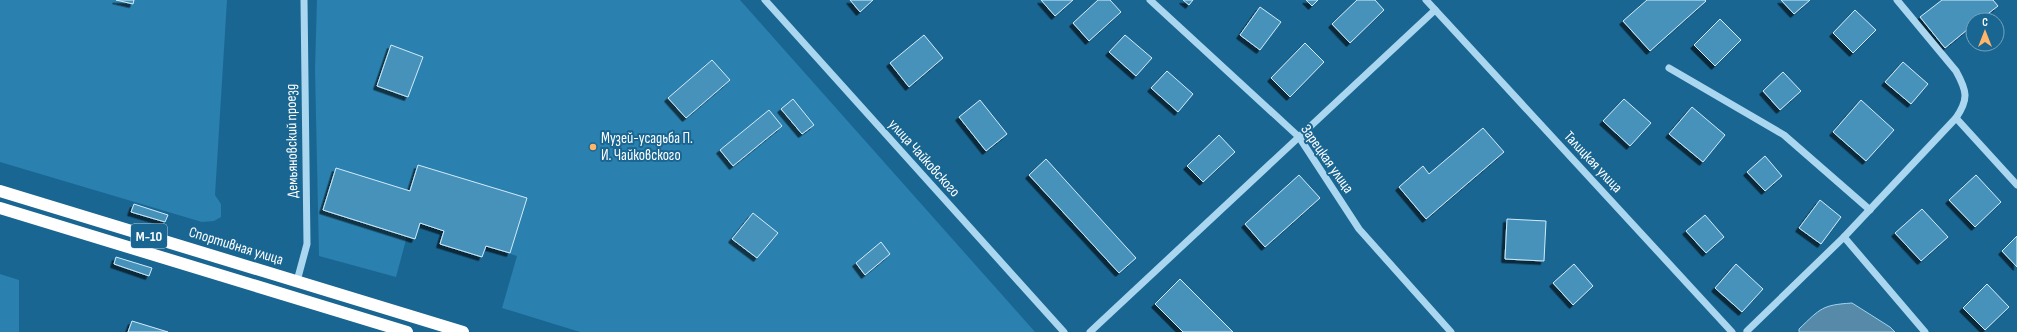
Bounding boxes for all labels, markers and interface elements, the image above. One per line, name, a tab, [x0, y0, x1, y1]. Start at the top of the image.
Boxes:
north arrow	[1965, 12, 2005, 52]
text: С	[1982, 16, 1988, 29]
street label: Демьяновский проезд	[282, 84, 302, 198]
street label: улица Чайковского	[884, 115, 964, 201]
street label: Зарецкая улица	[1296, 121, 1358, 197]
street label: Талицкая улица	[1560, 127, 1627, 197]
place label: Музей-усадьба П. И. Чайковского	[601, 129, 693, 165]
marker: Музей-усадьба П. И. Чайковского	[588, 142, 598, 152]
street label: Спортивная улица	[186, 223, 286, 269]
road number: М-10	[131, 224, 167, 248]

